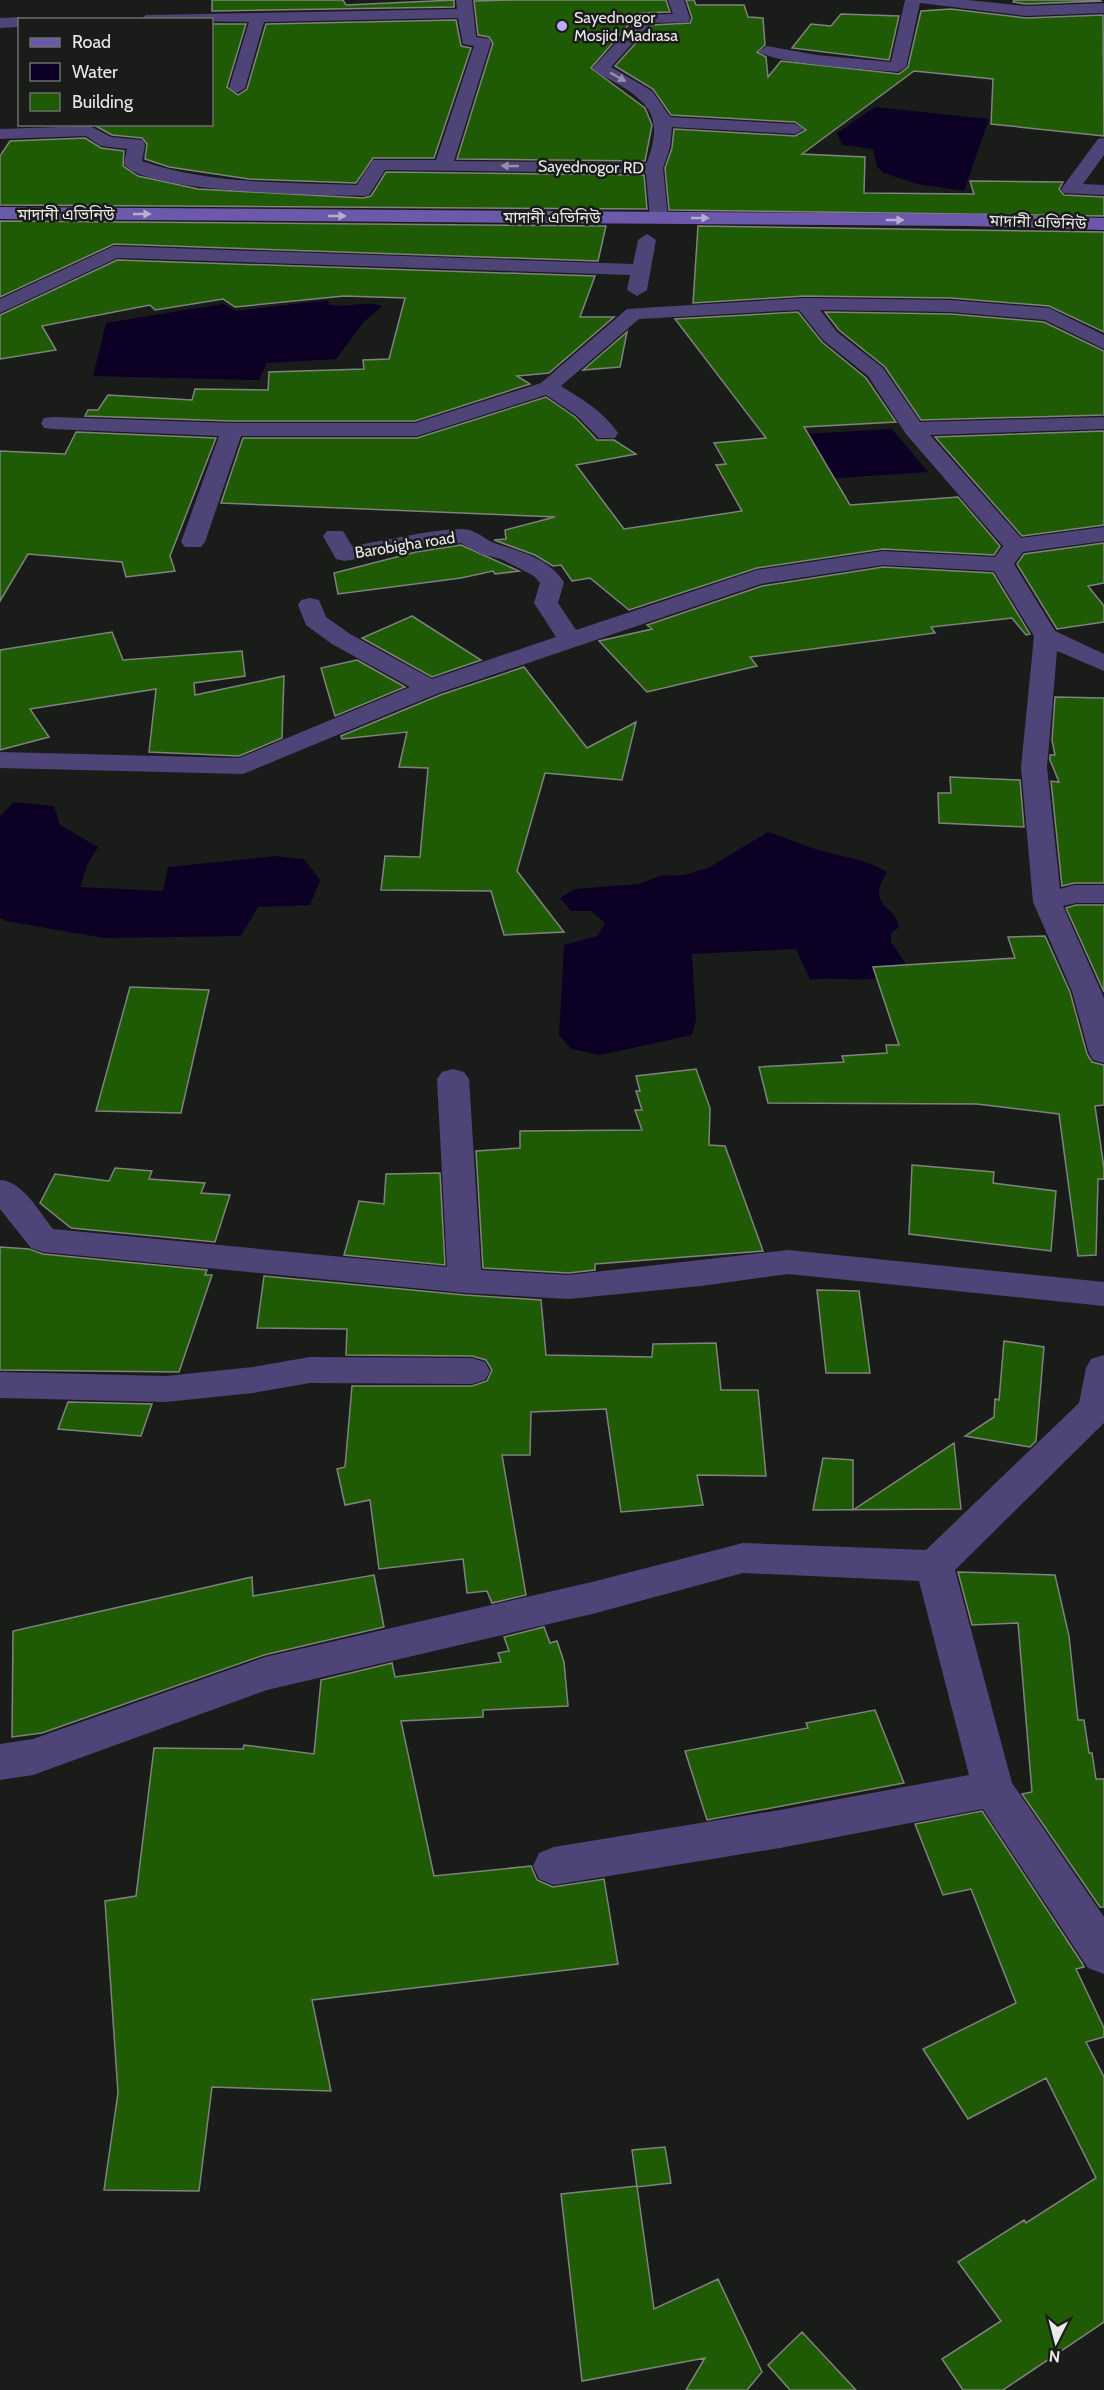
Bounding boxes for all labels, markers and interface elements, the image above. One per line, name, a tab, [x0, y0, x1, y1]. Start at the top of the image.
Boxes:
place label: Sayednogor Mosjid Madrasa	[574, 8, 678, 45]
legend	[18, 18, 213, 126]
marker: Sayednogor Mosjid Madrasa	[555, 19, 569, 33]
text: Road	[72, 31, 111, 53]
text: Water	[72, 61, 118, 83]
one-way arrow	[610, 72, 627, 82]
text: Building	[72, 91, 134, 113]
street label: Sayednogor RD	[538, 157, 644, 177]
one-way arrow	[501, 161, 520, 171]
street label: মাদানী এভিনিউ	[16, 205, 115, 224]
street label: মাদানী এভিনিউ	[502, 208, 601, 227]
one-way arrow	[133, 209, 152, 219]
one-way arrow	[328, 211, 347, 221]
street label: মাদানী এভিনিউ	[988, 211, 1087, 233]
one-way arrow	[691, 213, 710, 223]
one-way arrow	[886, 215, 905, 225]
street label: Barobigha road	[353, 528, 457, 562]
north arrow	[1026, 2312, 1086, 2372]
text: N	[1048, 2346, 1061, 2366]

